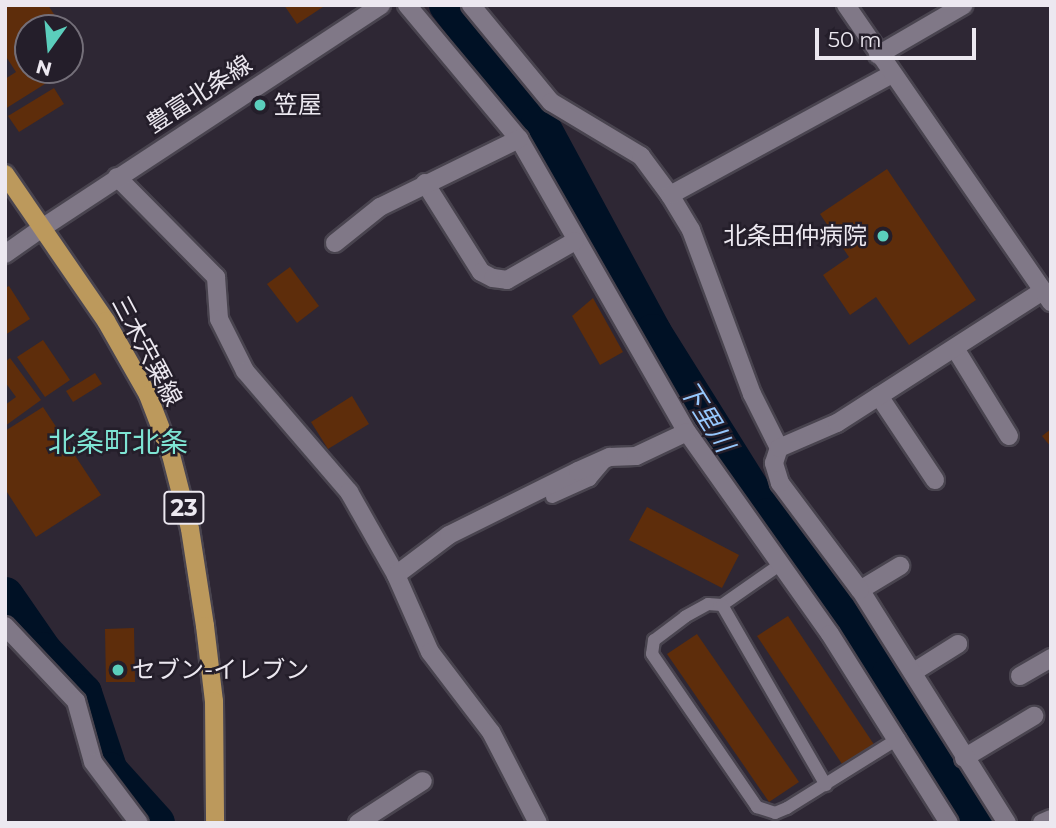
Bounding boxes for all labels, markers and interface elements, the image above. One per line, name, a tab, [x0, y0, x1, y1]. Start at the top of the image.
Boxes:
north arrow	[14, 14, 84, 84]
scale bar	[818, 14, 979, 58]
text: 50 m	[828, 27, 882, 52]
street label: 豊富北条線	[141, 49, 257, 139]
text: N	[34, 55, 54, 81]
place label: 笠屋	[274, 91, 322, 119]
marker: 笠屋	[252, 97, 268, 113]
place label: 北条田仲病院	[723, 222, 867, 250]
marker: 北条田仲病院	[873, 226, 893, 246]
street label: 三木宍粟線	[106, 291, 188, 411]
water label: 下里川	[672, 376, 740, 458]
district label: 北条町北条	[48, 425, 188, 459]
road number: 23	[163, 488, 205, 528]
place label: セブン-イレブン	[132, 656, 309, 684]
marker: セブン-イレブン	[110, 662, 126, 678]

